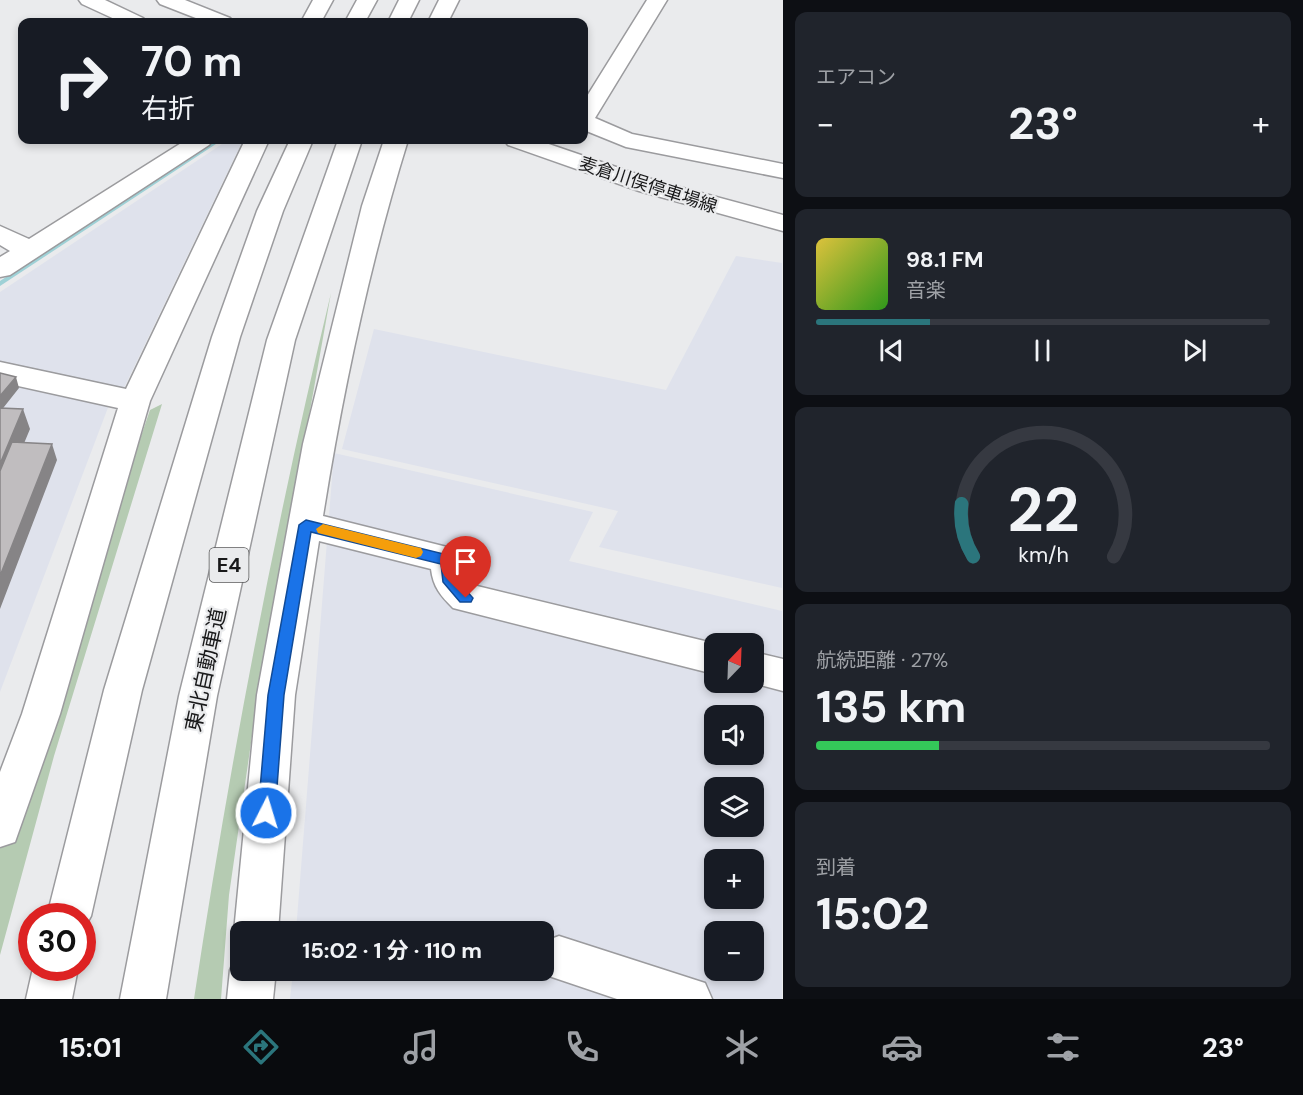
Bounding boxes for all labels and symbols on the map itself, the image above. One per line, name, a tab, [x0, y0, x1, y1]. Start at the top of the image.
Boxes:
street label: 麦倉川俣停車場線	[576, 151, 720, 219]
pin	[440, 536, 491, 598]
road number: E4	[210, 548, 248, 582]
street label: 東北自動車道	[179, 605, 233, 735]
north arrow	[704, 633, 764, 693]
position arrow	[234, 781, 298, 845]
speed limit sign: 30	[18, 903, 96, 981]

